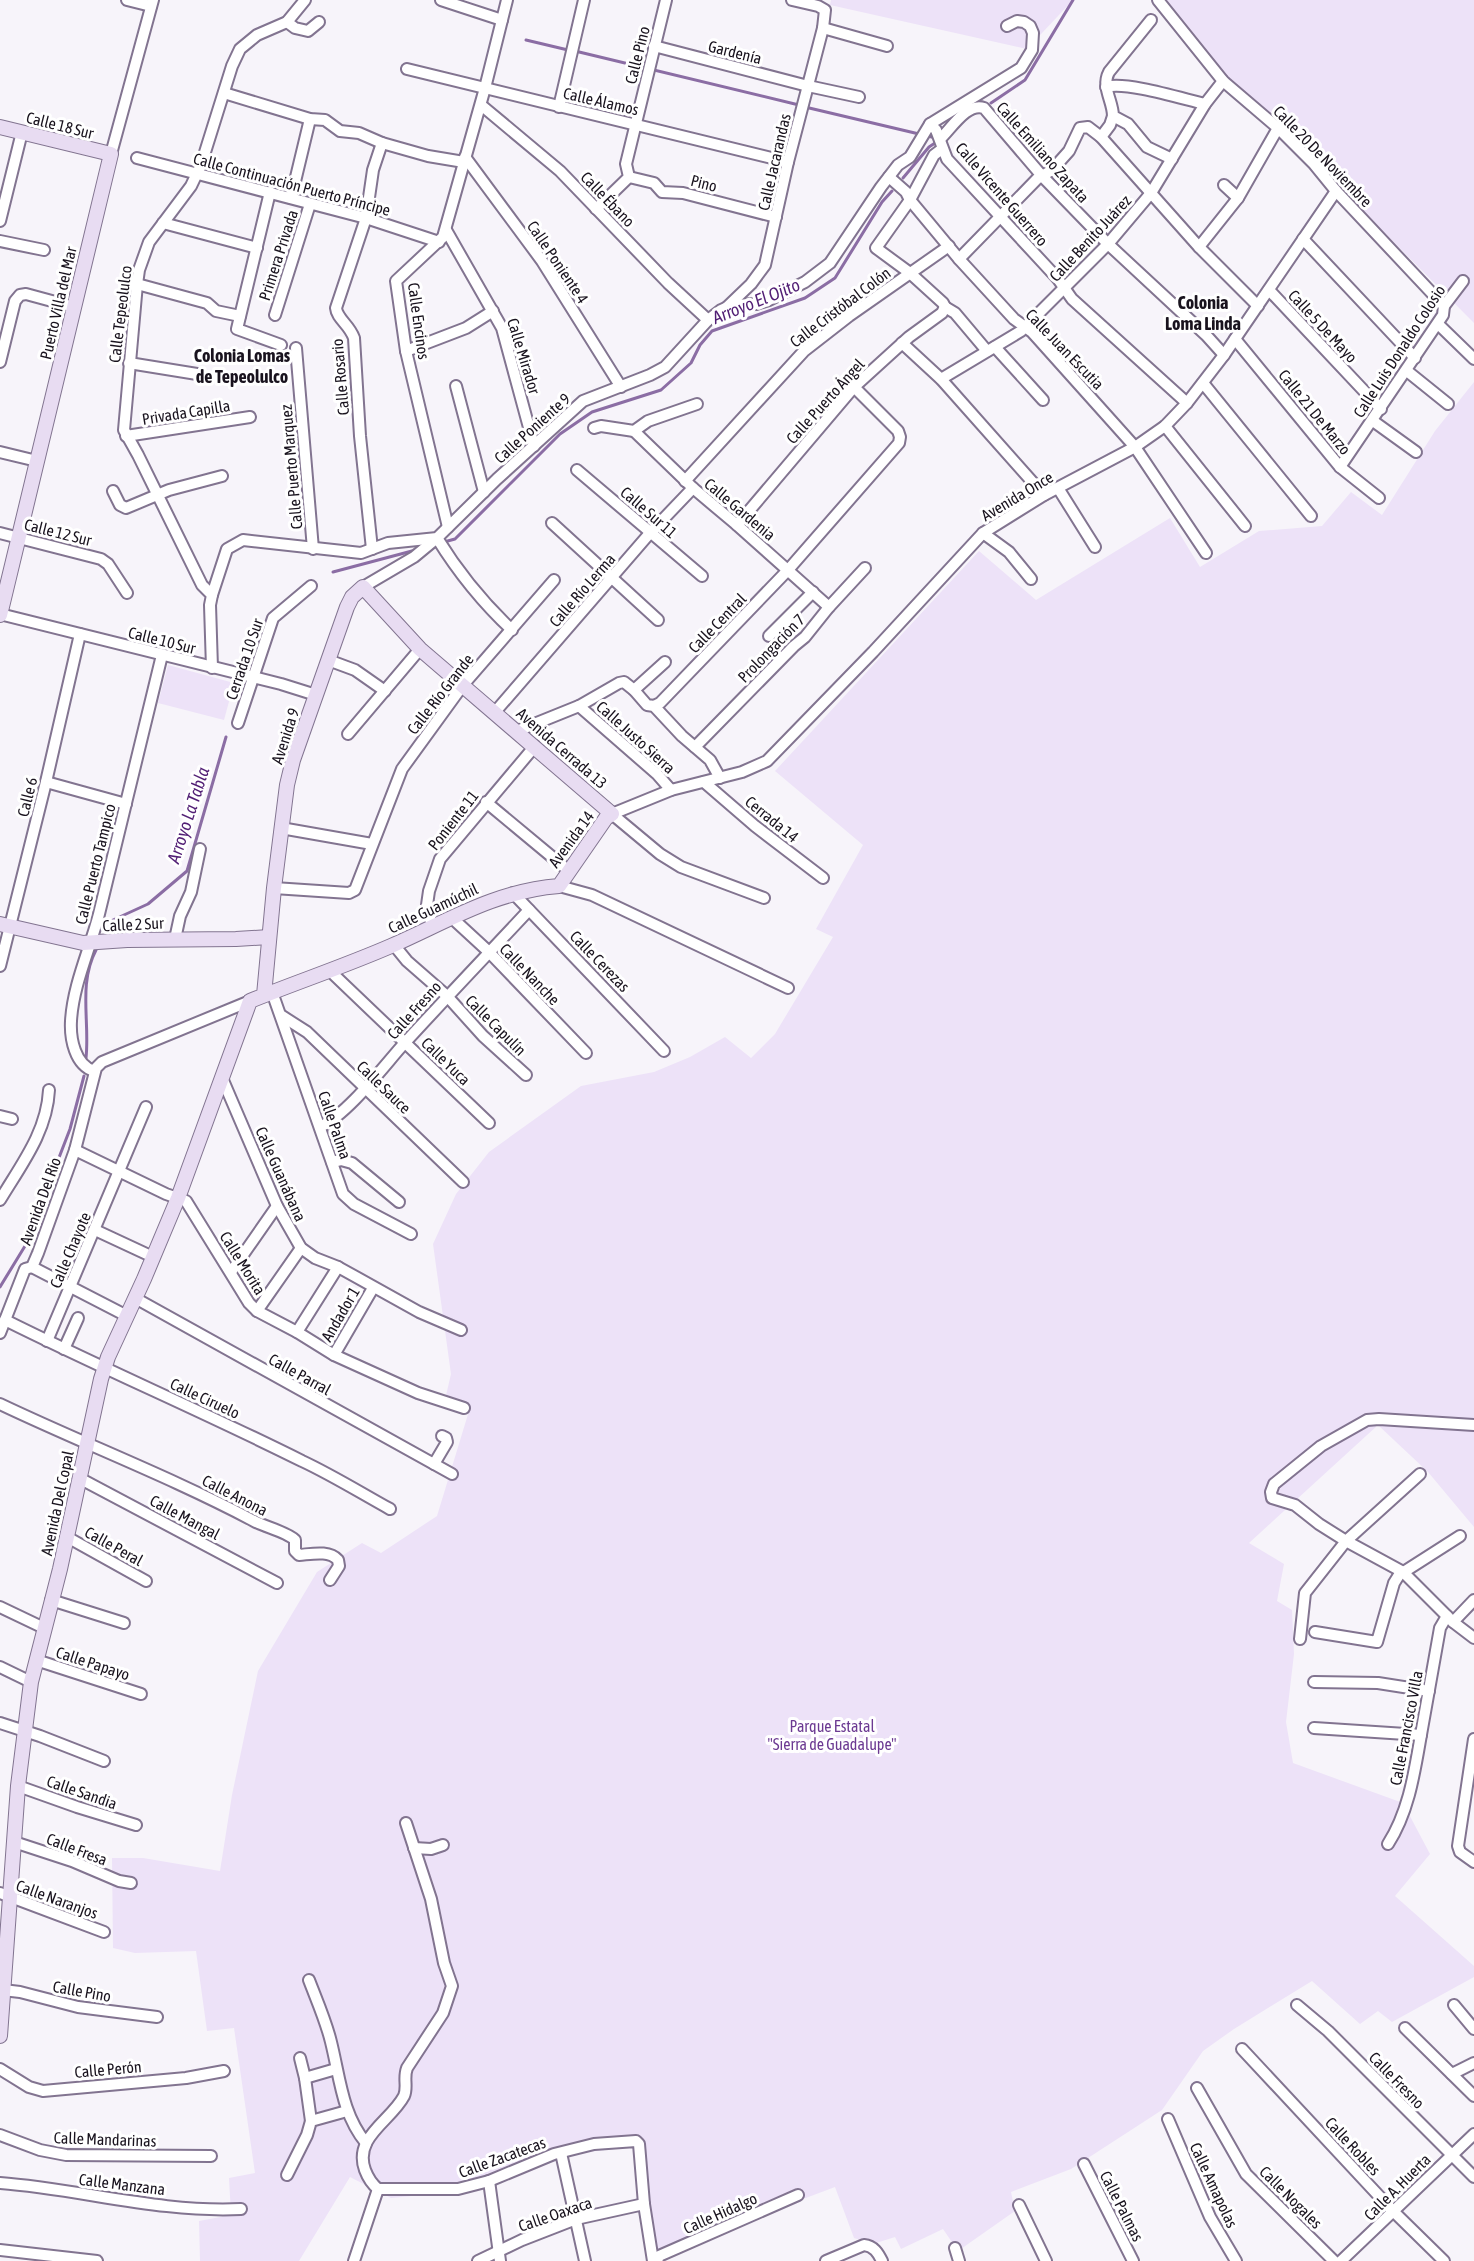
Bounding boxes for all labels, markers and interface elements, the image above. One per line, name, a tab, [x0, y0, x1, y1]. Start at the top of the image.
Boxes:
street label: Calle Pino	[621, 24, 653, 86]
street label: Gardenía	[706, 37, 764, 67]
street label: Calle Álamos	[562, 84, 641, 118]
street label: Calle Emiliano Zapata	[992, 98, 1093, 207]
street label: Calle 20 De Noviembre	[1270, 102, 1376, 210]
street label: Calle 18 Sur	[24, 108, 96, 142]
street label: Calle Jacarandas	[754, 112, 794, 212]
street label: Calle Vicente Guerrero	[952, 139, 1052, 249]
street label: Calle Continuación Puerto Príncipe	[191, 149, 392, 220]
street label: Calle Ébano	[577, 168, 639, 230]
street label: Pino	[689, 171, 719, 195]
street label: Calle Benito Juárez	[1046, 191, 1135, 285]
street label: Primera Privada	[255, 207, 301, 303]
street label: Calle Poniente 4	[524, 217, 592, 307]
street label: Puerto Villa del Mar	[36, 245, 80, 361]
street label: Calle Cristóbal Colón	[786, 263, 894, 351]
street label: Calle Tepeolulco	[105, 265, 136, 364]
water label: Arroyo El Ojito	[708, 274, 803, 328]
street label: Calle Encinos	[405, 281, 433, 361]
street label: Calle Luis Donaldo Colosio	[1349, 281, 1449, 421]
street label: Calle 5 De Mayo	[1284, 286, 1361, 367]
district label: Colonia Loma Linda	[1165, 292, 1241, 334]
street label: Calle Juan Escutia	[1022, 305, 1108, 393]
street label: Calle Mirador	[504, 316, 544, 396]
street label: Calle Rosario	[328, 338, 352, 416]
district label: Colonia Lomas de Tepeolulco	[194, 345, 291, 387]
street label: Calle Puerto Ángel	[782, 354, 869, 448]
street label: Calle 21 De Marzo	[1275, 366, 1355, 458]
street label: Calle Poniente 9	[490, 389, 574, 467]
street label: Privada Capilla	[141, 396, 232, 429]
street label: Calle Puerto Marquez	[277, 404, 306, 530]
street label: Avenida Once	[978, 468, 1056, 524]
street label: Calle Gardenia	[701, 474, 779, 544]
street label: Calle Sur 11	[617, 483, 681, 541]
street label: Calle 12 Sur	[22, 515, 94, 549]
street label: Calle Río Lerma	[545, 550, 619, 630]
street label: Calle Central	[684, 589, 750, 656]
street label: Prolongación 7	[734, 610, 809, 687]
street label: Cerrada 10 Sur	[222, 616, 266, 702]
street label: Calle 10 Sur	[126, 623, 198, 657]
street label: Calle Río Grande	[403, 650, 477, 738]
street label: Calle Justo Sierra	[593, 697, 679, 777]
street label: Avenida Cerrada 13	[513, 704, 611, 792]
street label: Avenida 9	[268, 706, 302, 766]
water label: Arroyo La Tabla	[162, 764, 214, 867]
street label: Calle 6	[13, 775, 41, 819]
street label: Poniente 11	[424, 787, 482, 853]
street label: Cerrada 14	[742, 792, 802, 846]
street label: Calle Puerto Tampico	[71, 802, 120, 926]
street label: Avenida 14	[545, 807, 597, 871]
street label: Calle Guamúchil	[385, 879, 481, 937]
street label: Calle 2 Sur	[102, 913, 164, 935]
street label: Calle Cerezas	[567, 927, 634, 995]
street label: Calle Nanche	[496, 940, 564, 1008]
street label: Calle Fresno	[383, 977, 445, 1043]
street label: Calle Capulín	[461, 991, 530, 1060]
street label: Calle Yuca	[418, 1033, 474, 1089]
street label: Calle Sauce	[353, 1057, 415, 1117]
street label: Calle Palma	[315, 1089, 355, 1161]
street label: Calle Guanábana	[252, 1124, 310, 1224]
street label: Avenida Del Río	[16, 1155, 64, 1247]
street label: Calle Chayote	[46, 1209, 95, 1291]
street label: Calle Morita	[217, 1228, 269, 1298]
street label: Andador 1	[317, 1283, 363, 1345]
street label: Calle Parral	[266, 1350, 335, 1399]
street label: Calle Ciruelo	[167, 1374, 243, 1422]
street label: Avenida Del Copal	[37, 1448, 78, 1557]
street label: Calle Anona	[199, 1471, 271, 1519]
street label: Calle Mangal	[146, 1491, 224, 1544]
street label: Calle Peral	[82, 1523, 147, 1570]
street label: Calle Papayo	[54, 1643, 132, 1684]
street label: Calle Francisco Villa	[1386, 1669, 1426, 1787]
park label: Parque Estatal "Sierra de Guadalupe"	[768, 1717, 896, 1754]
street label: Calle Sandia	[45, 1772, 119, 1812]
street label: Calle Fresa	[44, 1829, 110, 1869]
street label: Calle Naranjos	[13, 1876, 101, 1923]
street label: Calle Pino	[51, 1977, 113, 2005]
street label: Calle Fresno	[1366, 2048, 1428, 2112]
street label: Calle Perón	[74, 2057, 142, 2081]
street label: Calle Robles	[1322, 2113, 1385, 2179]
street label: Calle Mandarinas	[53, 2128, 157, 2150]
street label: Calle Zacatecas	[456, 2133, 548, 2181]
street label: Calle Amapolas	[1186, 2140, 1242, 2231]
street label: Calle A. Huerta	[1360, 2150, 1434, 2224]
street label: Calle Nogales	[1256, 2162, 1326, 2233]
street label: Calle Palmas	[1097, 2168, 1147, 2244]
street label: Calle Manzana	[78, 2170, 166, 2198]
street label: Calle Hidalgo	[680, 2189, 760, 2238]
street label: Calle Oaxaca	[516, 2193, 594, 2235]

